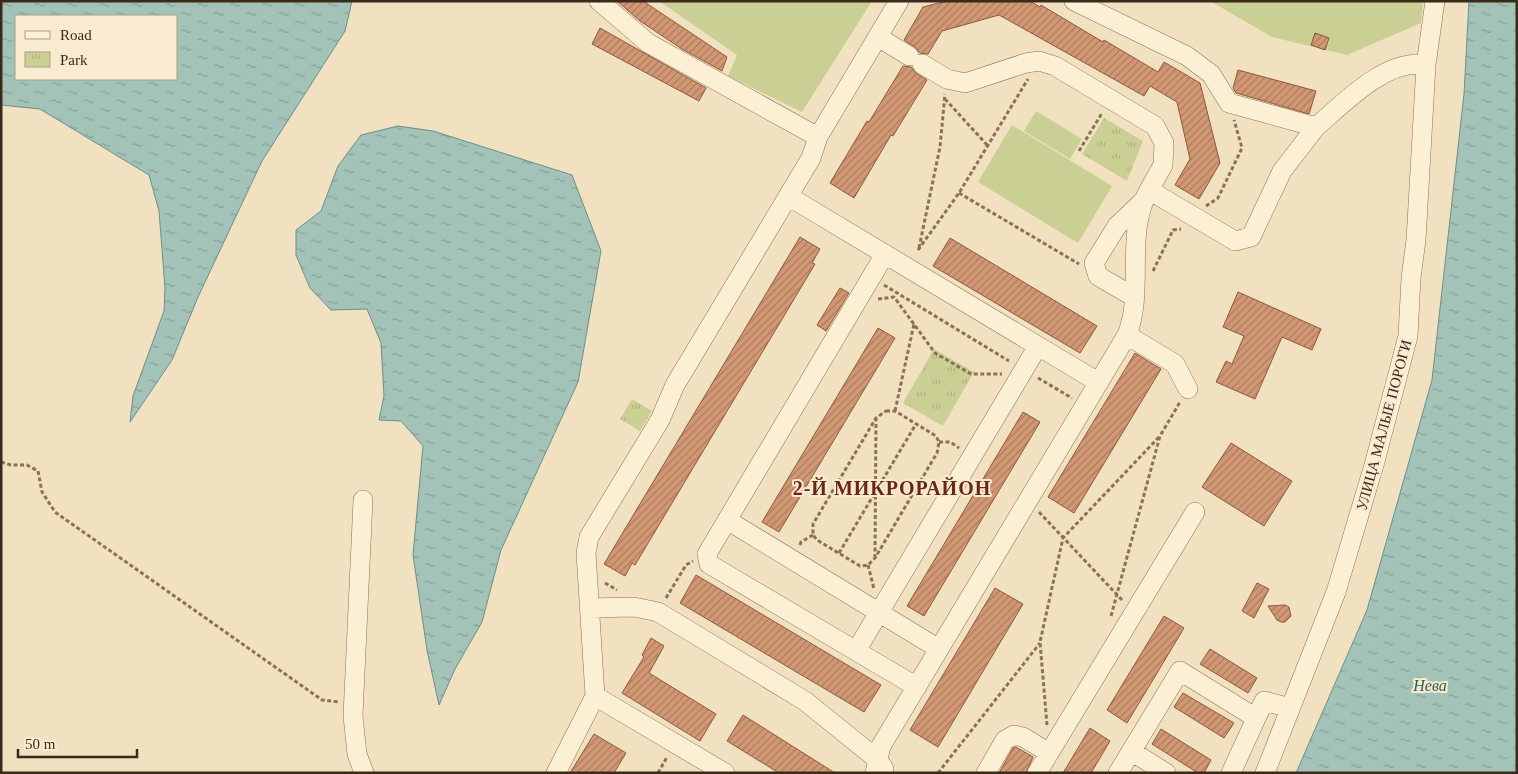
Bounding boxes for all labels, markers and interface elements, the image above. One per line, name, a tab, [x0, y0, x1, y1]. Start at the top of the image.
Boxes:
legend	[15, 15, 178, 80]
text: Road	[60, 27, 92, 43]
text: Park	[60, 52, 88, 68]
street label: УЛИЦА МАЛЫЕ ПОРОГИ	[1353, 338, 1415, 512]
district label: 2-Й МИКРОРАЙОН	[793, 477, 991, 499]
water label: Нева	[1412, 677, 1447, 694]
scale bar	[18, 726, 136, 758]
text: 50 m	[25, 736, 56, 752]

